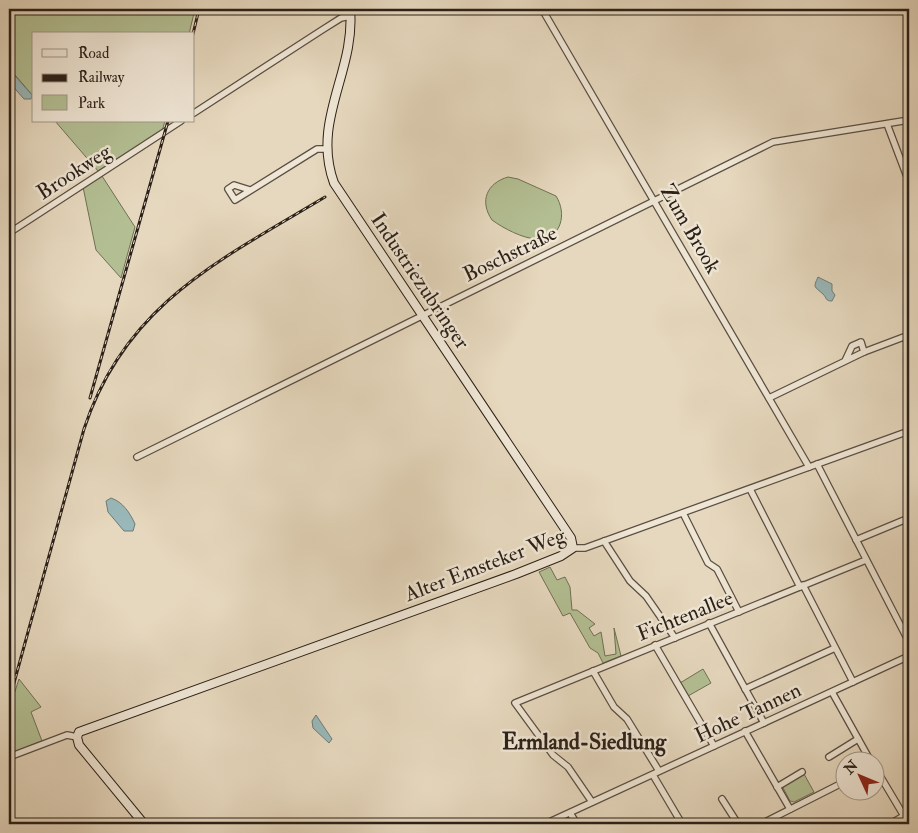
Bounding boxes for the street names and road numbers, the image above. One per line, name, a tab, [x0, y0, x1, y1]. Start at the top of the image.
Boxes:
street label: Brookweg	[32, 138, 117, 206]
street label: Zum Brook	[654, 179, 726, 279]
street label: Industriezubringer	[364, 208, 476, 355]
street label: Boschstraße	[459, 220, 562, 288]
street label: Alter Emsteker Weg	[400, 522, 570, 608]
street label: Fichtenallee	[633, 584, 737, 647]
street label: Hohe Tannen	[691, 677, 806, 749]

